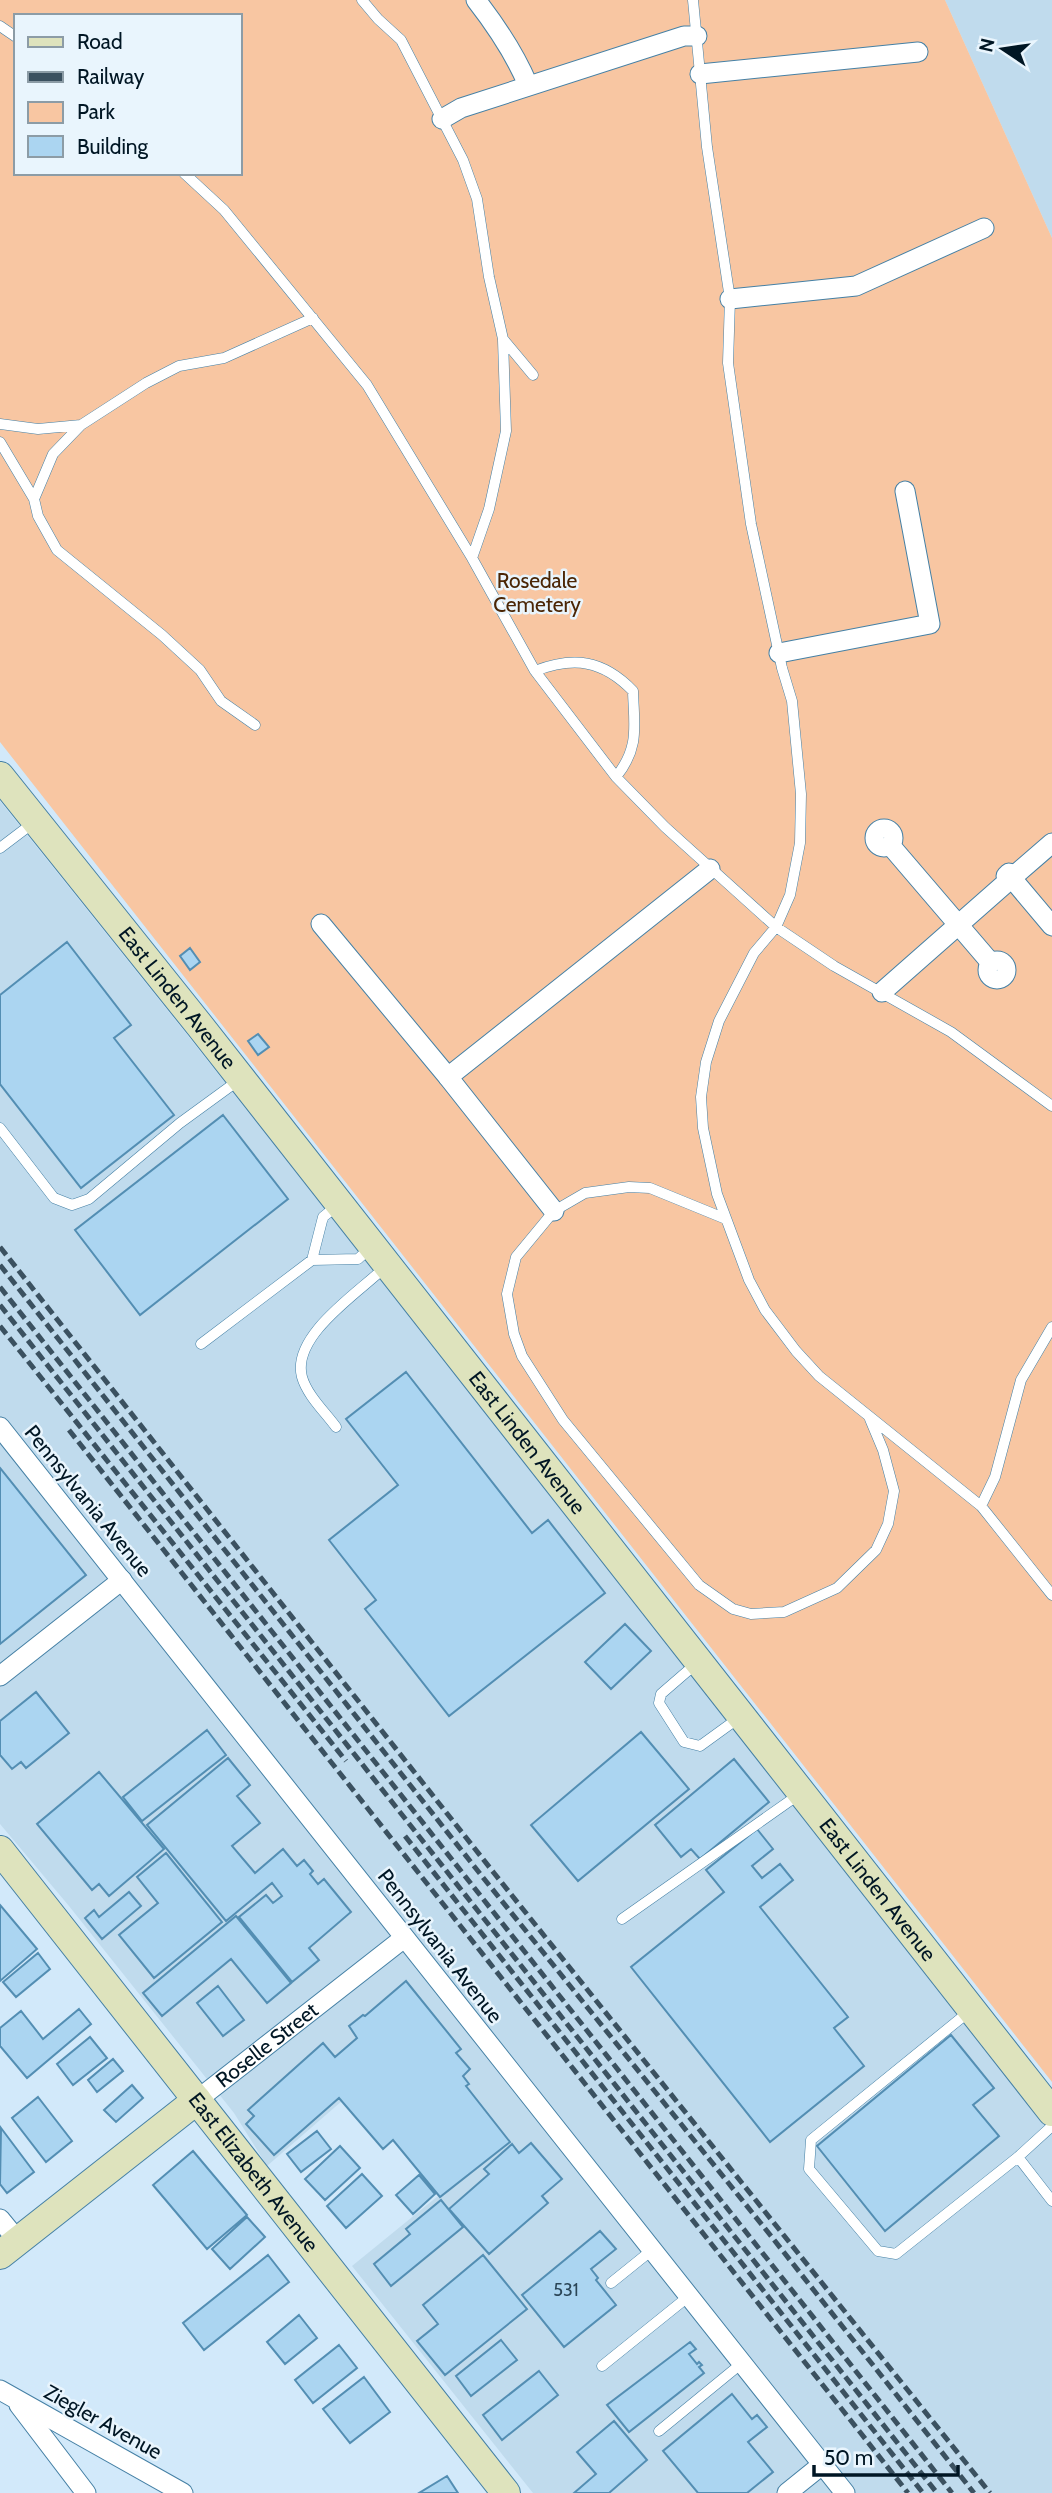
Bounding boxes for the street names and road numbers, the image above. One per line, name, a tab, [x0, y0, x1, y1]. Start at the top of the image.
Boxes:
street label: East Linden Avenue	[114, 921, 242, 1074]
street label: East Linden Avenue	[464, 1366, 591, 1519]
street label: Pennsylvania Avenue	[20, 1420, 157, 1582]
street label: East Linden Avenue	[814, 1813, 942, 1966]
street label: Pennsylvania Avenue	[373, 1864, 508, 2028]
street label: Roselle Street	[211, 1997, 323, 2092]
street label: East Elizabeth Avenue	[184, 2087, 324, 2257]
street label: Ziegler Avenue	[40, 2379, 167, 2464]

